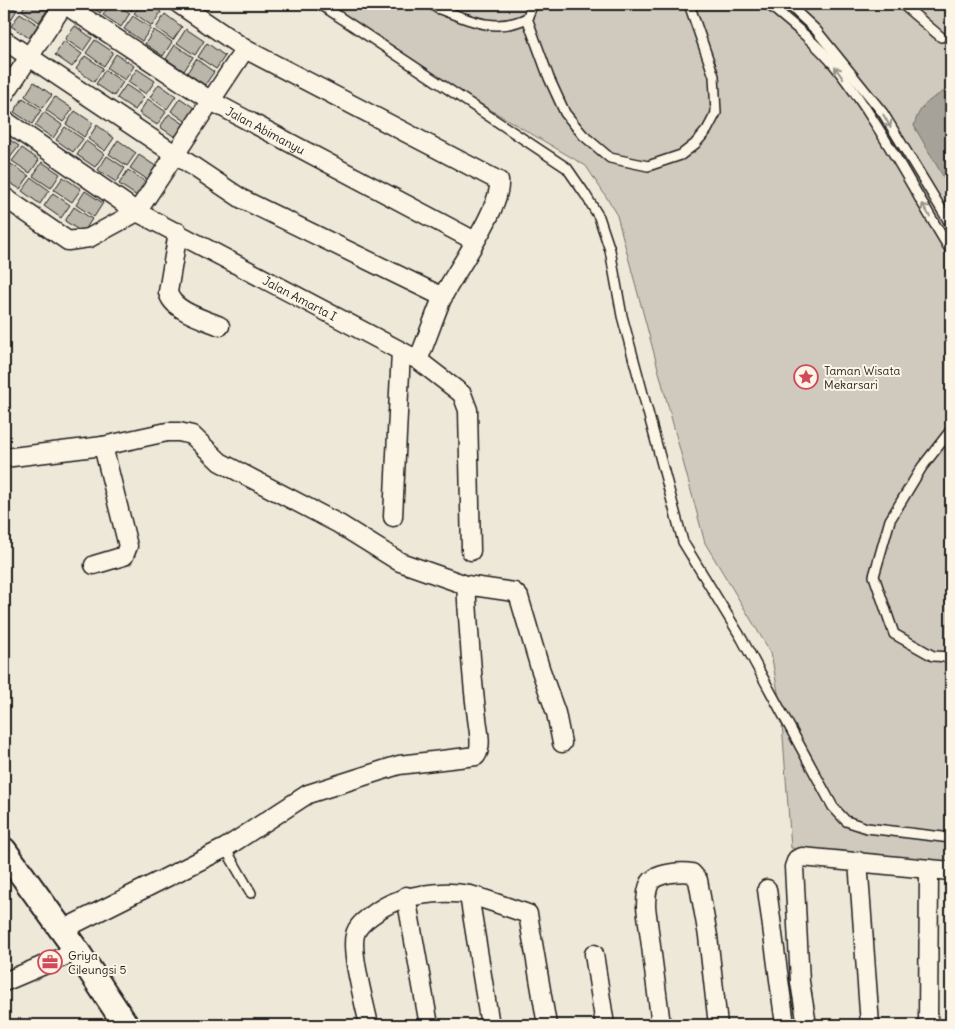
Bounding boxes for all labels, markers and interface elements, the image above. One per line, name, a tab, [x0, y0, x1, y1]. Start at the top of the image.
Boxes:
one-way arrow	[834, 66, 844, 80]
street label: Jalan Abimanyu	[224, 103, 308, 157]
one-way arrow	[883, 113, 892, 128]
one-way arrow	[920, 203, 930, 217]
street label: Jalan Amarta I	[261, 272, 340, 323]
place label: Taman Wisata Mekarsari	[824, 363, 900, 392]
place icon: Taman Wisata Mekarsari	[793, 364, 819, 390]
place label: Griya Cileungsi 5	[68, 948, 126, 977]
office icon: Griya Cileungsi 5	[37, 949, 63, 975]

